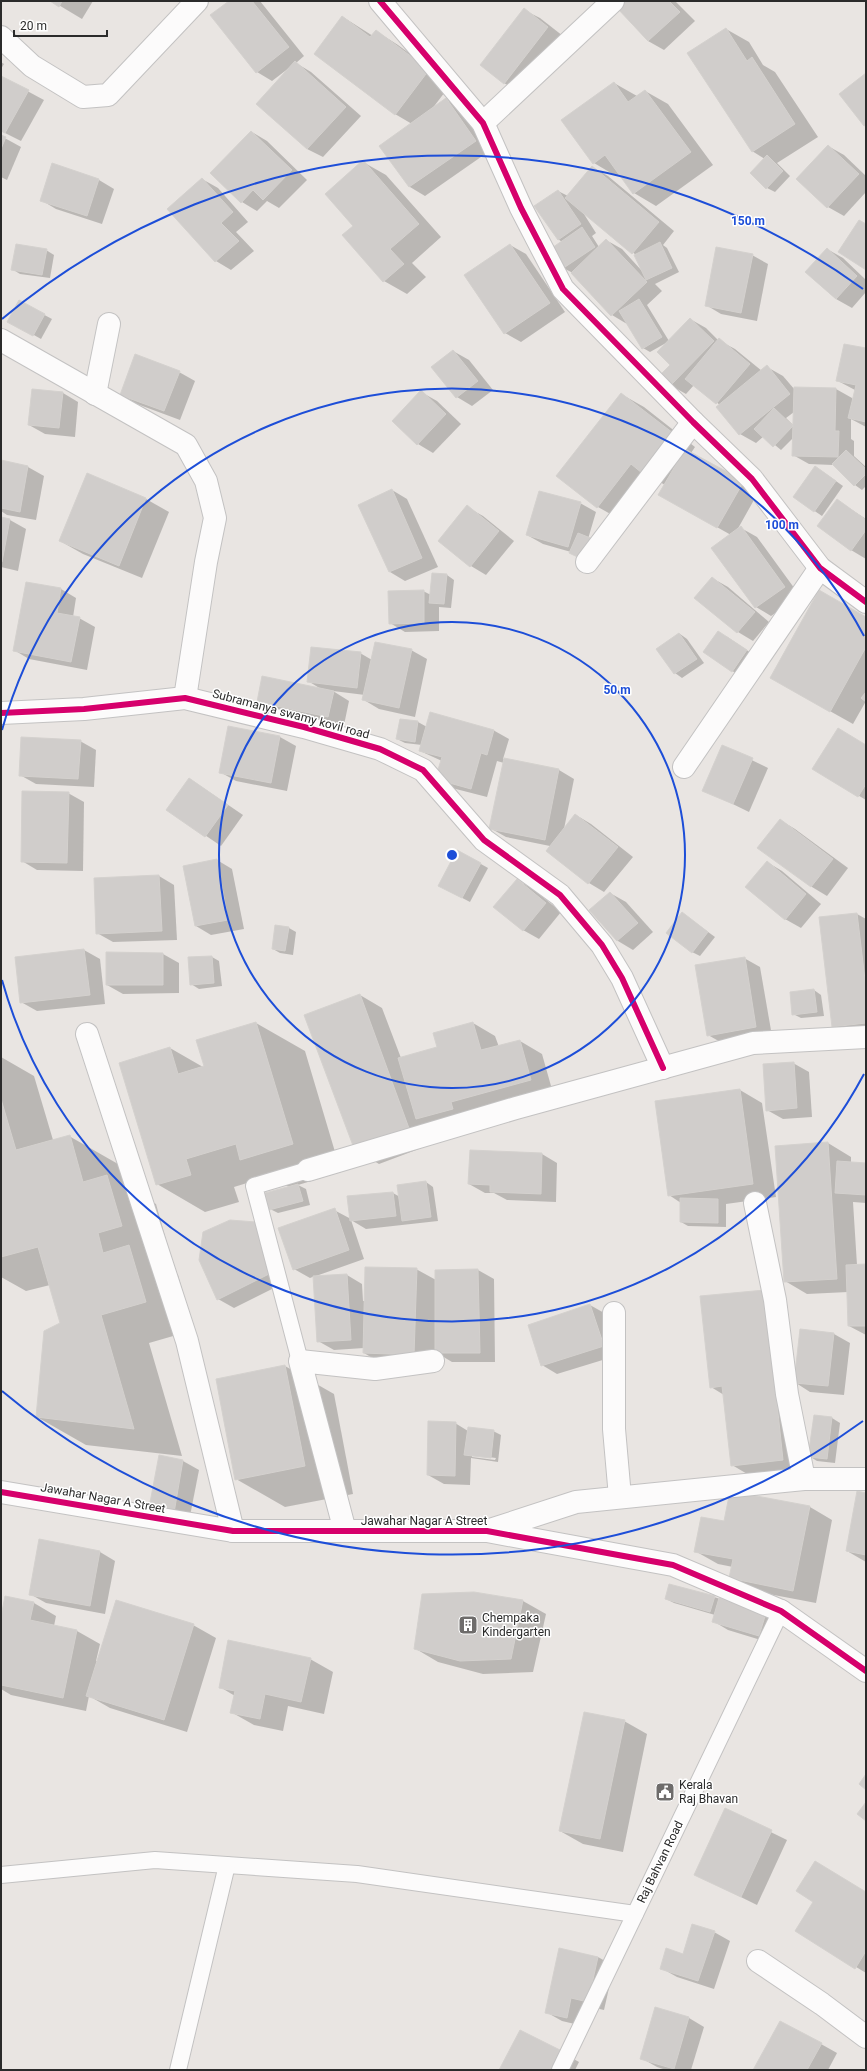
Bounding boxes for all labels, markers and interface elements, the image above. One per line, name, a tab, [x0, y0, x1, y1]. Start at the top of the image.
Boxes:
scale bar	[14, 12, 107, 38]
text: 20 m	[20, 19, 47, 33]
text: 150 m	[731, 214, 765, 228]
text: 100 m	[765, 518, 799, 532]
text: 50 m	[603, 683, 631, 697]
street label: Subramanya swamy kovil road	[211, 686, 371, 742]
centre of rings	[445, 848, 459, 862]
street label: Jawahar Nagar A Street	[39, 1480, 167, 1516]
street label: Jawahar Nagar A Street	[361, 1514, 487, 1528]
place label: Chempaka Kindergarten	[482, 1611, 551, 1639]
building icon: Chempaka Kindergarten	[457, 1614, 479, 1636]
place label: Kerala Raj Bhavan	[679, 1778, 738, 1806]
public building icon: Kerala Raj Bhavan	[654, 1781, 676, 1803]
street label: Raj Bahvan Road	[634, 1819, 686, 1905]

